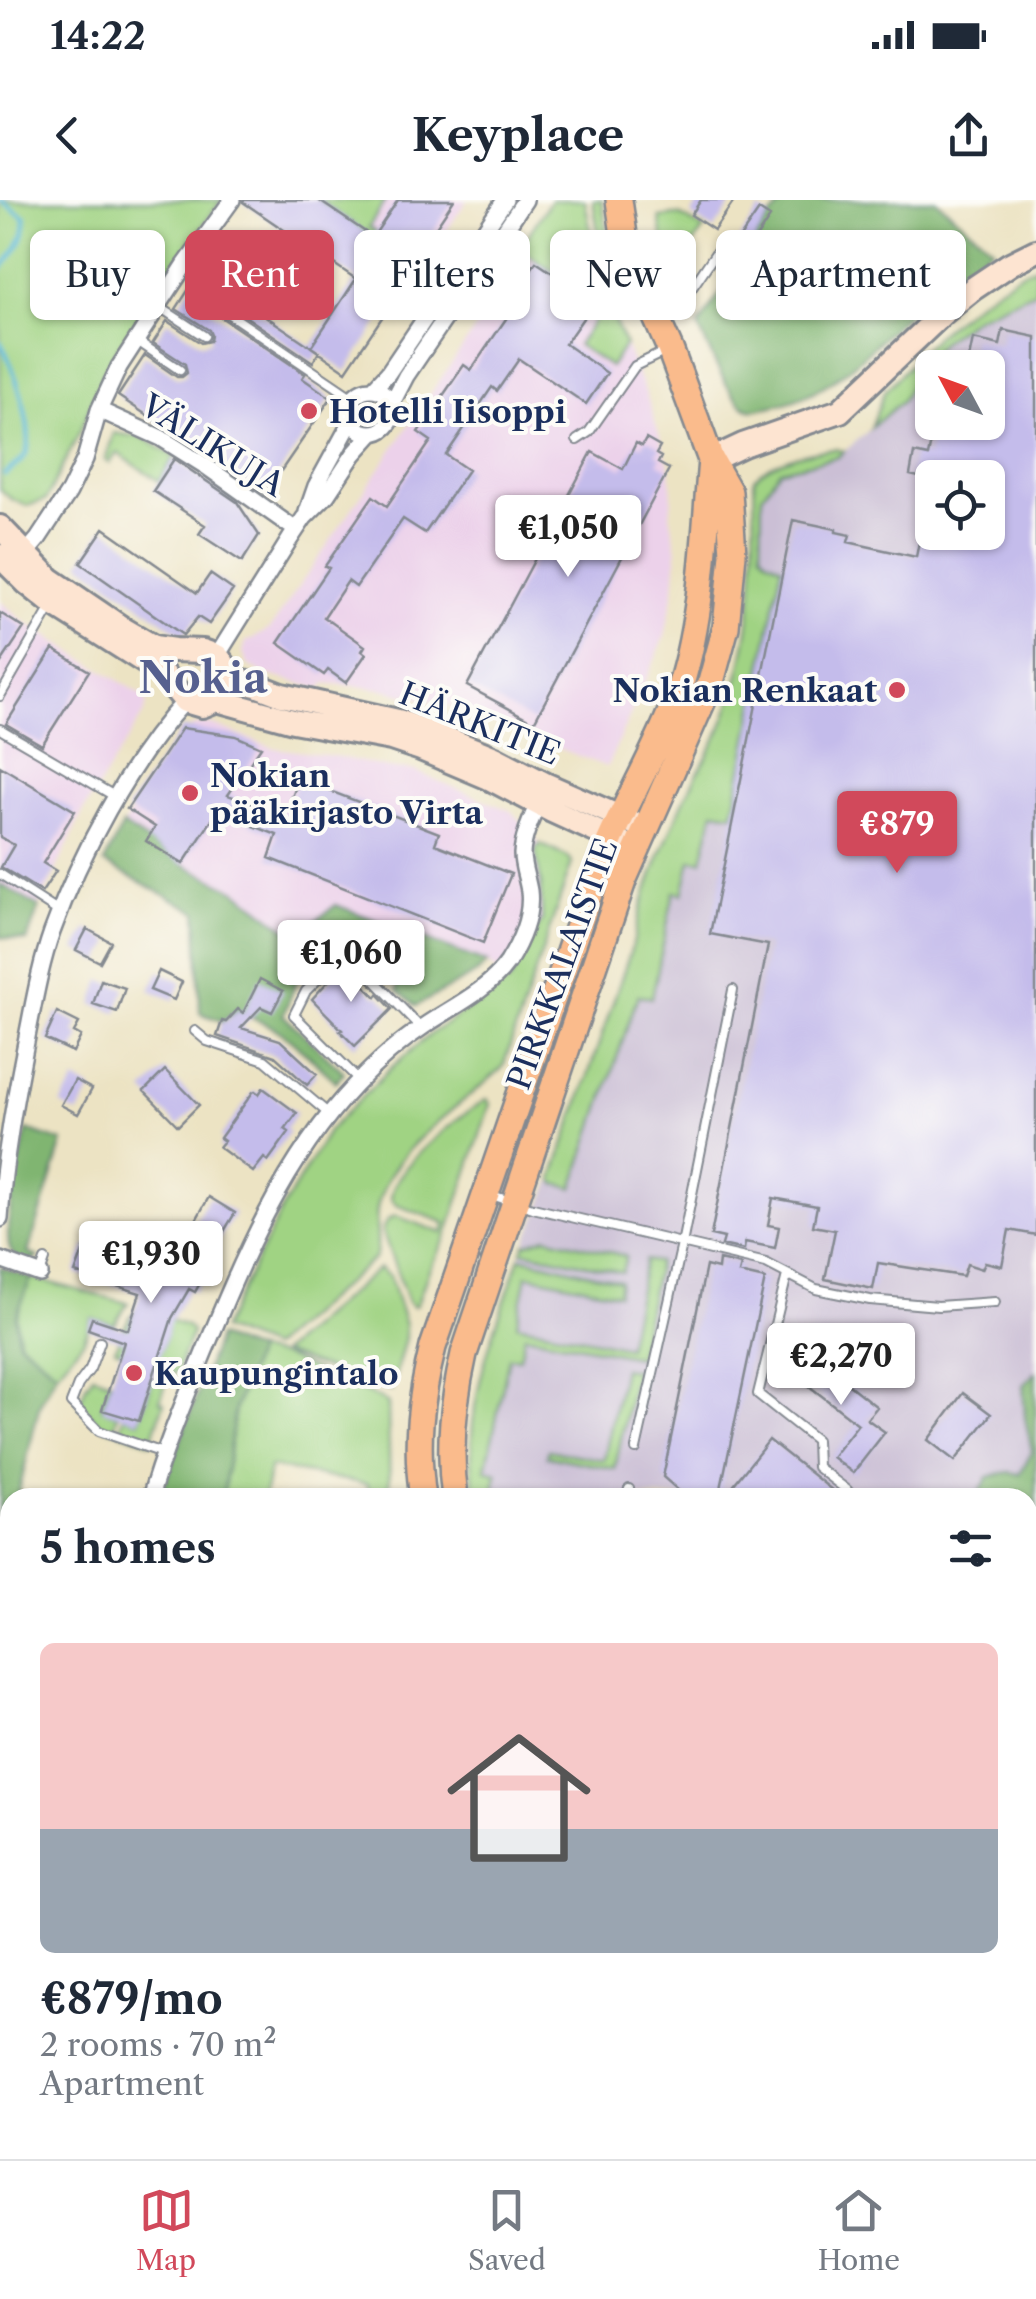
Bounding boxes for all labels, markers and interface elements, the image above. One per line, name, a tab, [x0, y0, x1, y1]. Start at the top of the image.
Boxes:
text: 14:22	[50, 12, 146, 59]
text: Keyplace	[412, 107, 624, 163]
icon: back	[40, 108, 95, 163]
icon: share	[941, 108, 996, 163]
chip: Buy	[30, 230, 165, 320]
chip: Rent	[185, 230, 334, 320]
chip: Filters	[354, 230, 530, 320]
chip: New	[550, 230, 696, 320]
chip: Apartment	[716, 230, 966, 320]
north arrow	[915, 350, 1005, 440]
map controls	[915, 350, 1005, 550]
street label: VÄLIKUJA	[133, 385, 293, 505]
place label: Hotelli Iisoppi	[329, 392, 566, 431]
marker: Hotelli Iisoppi	[298, 400, 320, 422]
button: locate	[915, 460, 1005, 550]
pin: €1,050	[487, 495, 649, 580]
text: €1,050	[517, 508, 619, 547]
district label: Nokia	[138, 652, 268, 704]
place label: Nokian Renkaat	[613, 671, 877, 710]
street label: HÄRKITIE	[394, 673, 566, 773]
marker: Nokian Renkaat	[886, 679, 908, 701]
place label: Nokian pääkirjasto Virta	[210, 756, 484, 832]
marker: Nokian pääkirjasto Virta	[179, 782, 201, 804]
pin: €879	[838, 791, 956, 876]
text: €879	[859, 804, 935, 843]
street label: PIRKKALAISTIE	[499, 833, 625, 1095]
pin: €1,060	[270, 920, 432, 1005]
text: €1,060	[299, 933, 403, 972]
pin: €1,930	[70, 1221, 232, 1306]
text: €1,930	[101, 1234, 201, 1273]
pin: €2,270	[760, 1323, 922, 1408]
text: €2,270	[789, 1336, 893, 1375]
place label: Kaupungintalo	[154, 1354, 399, 1393]
marker: Kaupungintalo	[123, 1362, 145, 1384]
icon: filters	[943, 1521, 998, 1576]
text: 5 homes	[40, 1522, 216, 1574]
icon: home	[429, 1708, 609, 1888]
text: €879/mo	[40, 1973, 223, 2025]
text: 2 rooms · 70 m²	[40, 2025, 276, 2064]
text: Apartment	[40, 2064, 204, 2103]
tab: Map	[136, 2183, 196, 2277]
tab: Saved	[468, 2183, 546, 2277]
tab: Home	[818, 2183, 900, 2277]

